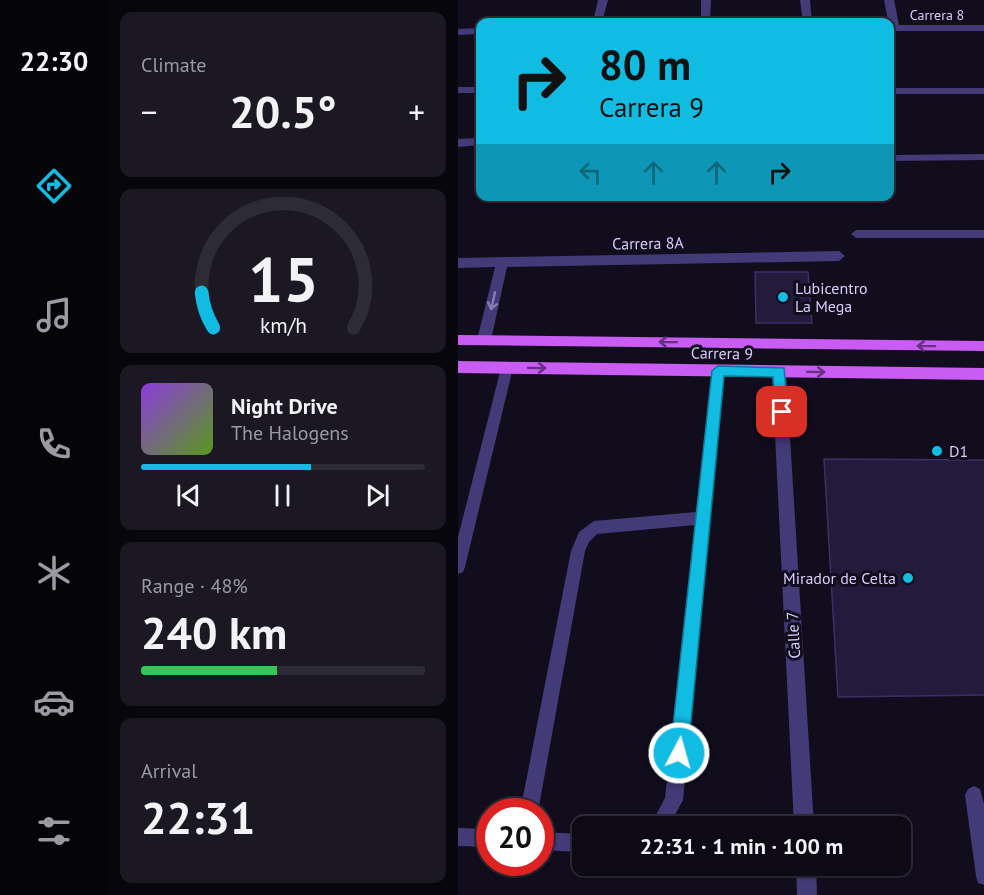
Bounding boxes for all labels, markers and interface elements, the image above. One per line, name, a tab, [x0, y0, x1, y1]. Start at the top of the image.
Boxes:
street label: Carrera 8	[910, 6, 964, 24]
text: 80 m	[599, 37, 691, 92]
icon: right	[500, 42, 578, 120]
text: 22:30	[20, 44, 88, 78]
text: Climate	[141, 52, 207, 78]
text: 20.5°	[229, 82, 337, 140]
text: −	[141, 90, 158, 133]
text: +	[408, 90, 425, 133]
text: Carrera 9	[599, 90, 704, 124]
icon: left	[574, 156, 607, 189]
icon: ahead	[637, 156, 670, 189]
icon: ahead	[700, 156, 733, 189]
icon: right	[763, 156, 796, 189]
icon: directions	[33, 165, 75, 207]
street label: Carrera 8A	[612, 232, 685, 254]
text: 15	[248, 238, 318, 319]
place label: Lubicentro La Mega	[795, 278, 868, 316]
marker: Lubicentro La Mega	[776, 290, 790, 304]
one-way arrow	[487, 291, 499, 310]
icon: music	[33, 294, 75, 336]
text: km/h	[259, 311, 306, 339]
one-way arrow	[659, 336, 679, 348]
one-way arrow	[917, 340, 937, 352]
street label: Carrera 9	[691, 342, 753, 364]
one-way arrow	[527, 362, 547, 374]
one-way arrow	[806, 366, 826, 378]
pin	[756, 386, 807, 437]
text: Night Drive	[231, 392, 338, 420]
icon: arrive	[765, 395, 798, 428]
text: The Halogens	[231, 420, 349, 446]
icon: phone	[33, 423, 75, 465]
place label: D1	[949, 441, 968, 461]
marker: D1	[930, 444, 944, 458]
icon: previous	[172, 479, 205, 512]
icon: pause	[266, 479, 299, 512]
icon: next	[361, 479, 394, 512]
icon: climate	[33, 552, 75, 594]
place label: Mirador de Celta	[783, 568, 896, 588]
marker: Mirador de Celta	[901, 571, 915, 585]
text: Range · 48%	[141, 573, 248, 599]
text: 240 km	[141, 603, 287, 661]
street label: Calle 7	[782, 611, 804, 659]
icon: car	[33, 681, 75, 723]
position arrow	[647, 721, 711, 785]
text: Arrival	[141, 758, 197, 784]
text: 22:31	[141, 788, 255, 846]
speed limit sign: 20	[476, 798, 554, 876]
icon: filters	[33, 810, 75, 852]
text: 22:31 · 1 min · 100 m	[640, 832, 843, 860]

